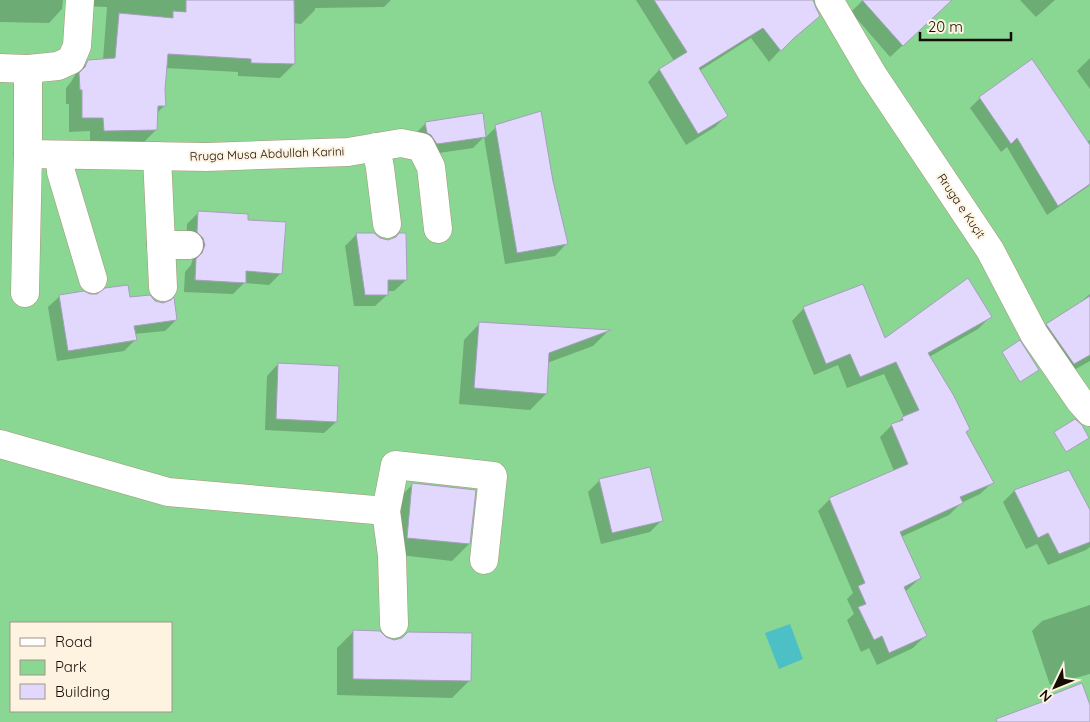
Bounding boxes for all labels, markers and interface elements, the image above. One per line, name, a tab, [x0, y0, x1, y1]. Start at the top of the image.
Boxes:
scale bar	[920, 10, 1011, 42]
text: 20 m	[928, 17, 963, 36]
street label: Rruga Musa Abdullah Karini	[189, 143, 345, 164]
street label: Rruga e Kuçit	[934, 170, 989, 241]
legend	[10, 622, 172, 712]
text: Road	[55, 632, 92, 651]
text: Park	[55, 657, 87, 676]
north arrow	[1030, 662, 1080, 712]
text: Building	[55, 682, 110, 701]
text: N	[1035, 686, 1056, 706]

